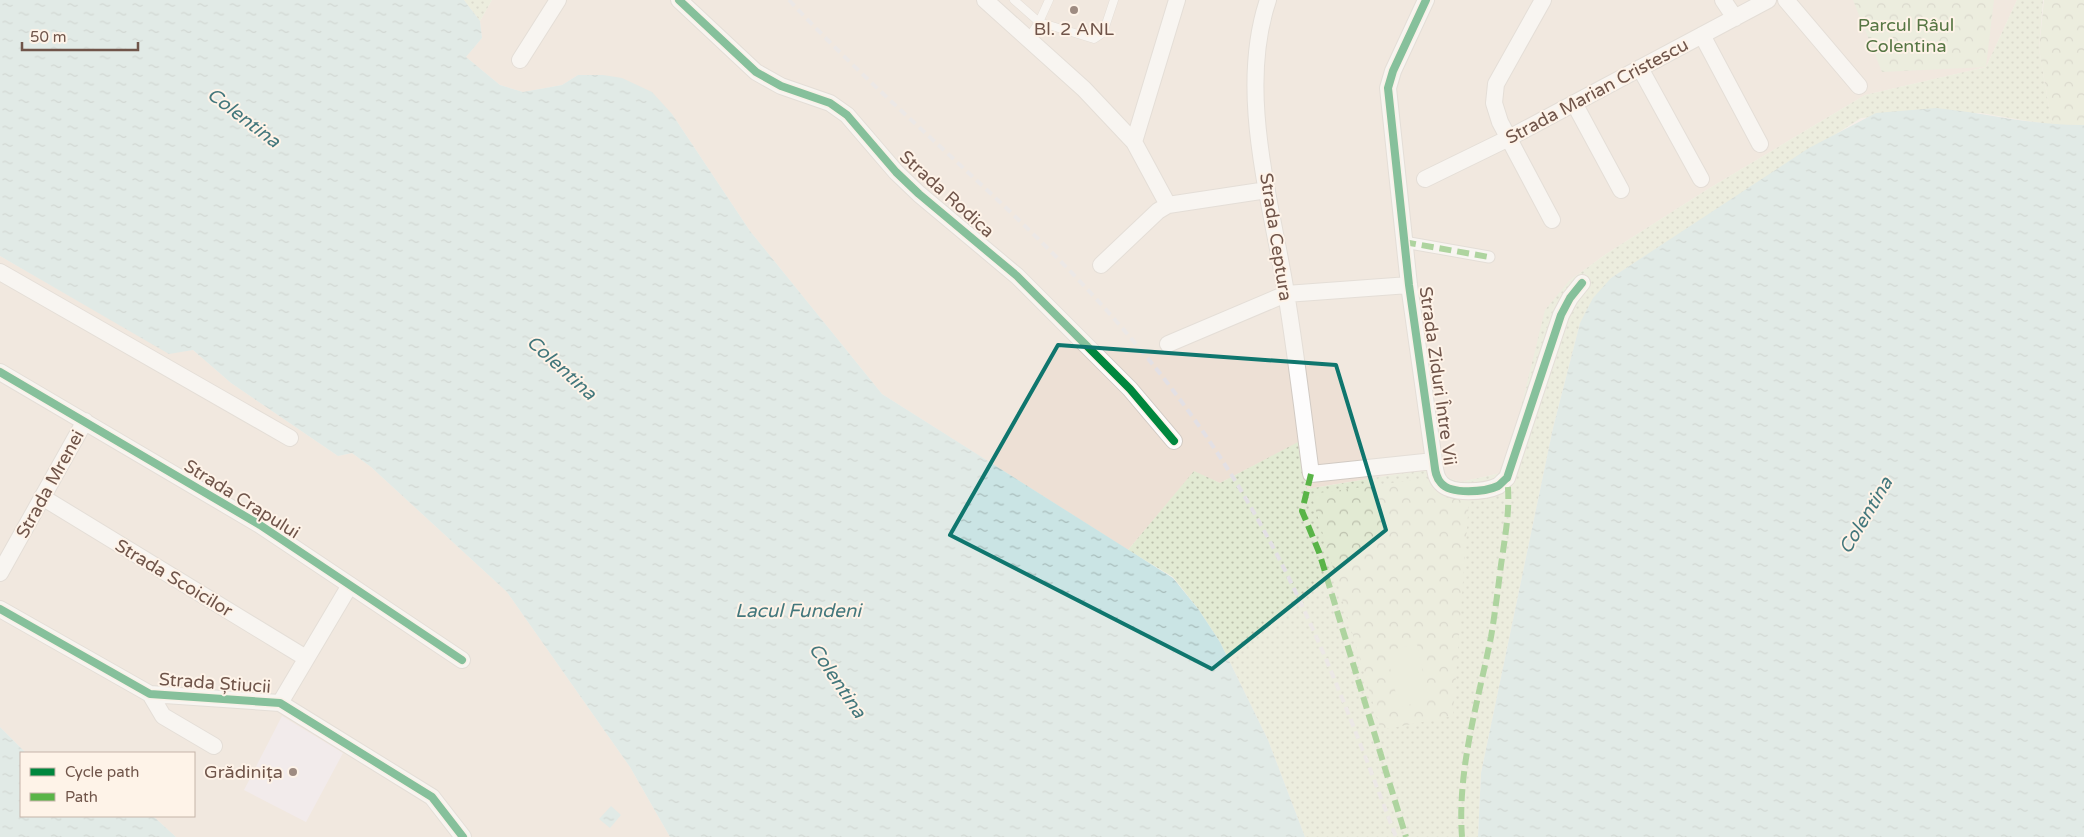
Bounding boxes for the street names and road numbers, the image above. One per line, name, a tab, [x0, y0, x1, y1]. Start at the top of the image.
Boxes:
street label: Strada Marian Cristescu	[1502, 33, 1692, 149]
street label: Strada Rodica	[895, 146, 999, 242]
street label: Strada Ceptura	[1255, 171, 1297, 303]
street label: Strada Ziduri Între Vii	[1415, 285, 1461, 467]
street label: Strada Mrenei	[11, 426, 89, 542]
street label: Strada Crapului	[180, 455, 304, 543]
street label: Strada Scoicilor	[111, 534, 237, 622]
street label: Strada Știucii	[158, 668, 272, 698]

